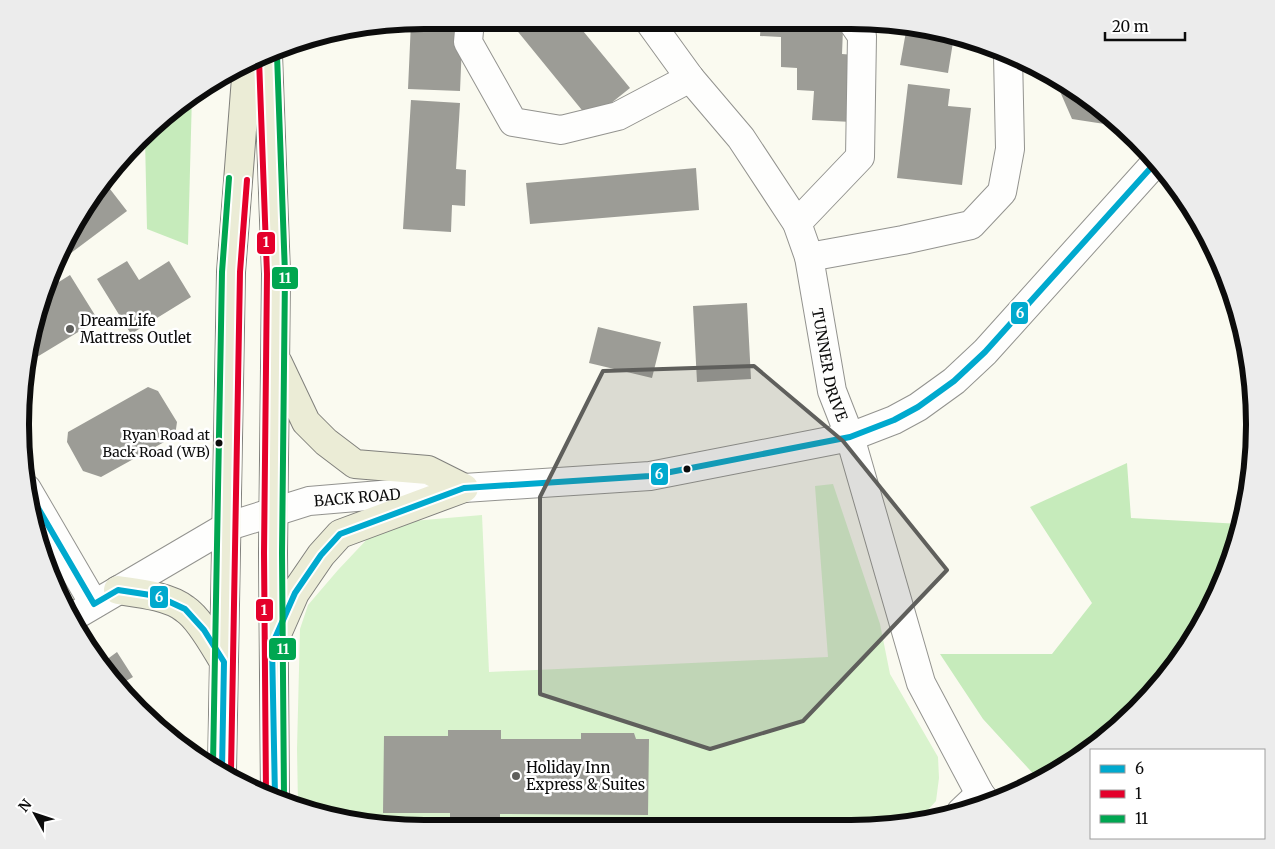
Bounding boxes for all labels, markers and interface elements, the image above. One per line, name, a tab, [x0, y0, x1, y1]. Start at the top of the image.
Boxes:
scale bar	[1105, 10, 1185, 42]
text: 20 m	[1112, 17, 1149, 36]
line badge: 1	[256, 231, 276, 255]
text: 1	[263, 233, 270, 251]
line badge: 11	[271, 266, 299, 290]
text: 11	[279, 269, 292, 287]
line badge: 6	[1010, 301, 1029, 325]
text: 6	[1016, 304, 1025, 322]
street label: TUNNER DRIVE	[808, 307, 853, 424]
place label: DreamLife Mattress Outlet	[80, 311, 192, 347]
marker: DreamLife Mattress Outlet	[64, 323, 76, 335]
place label: Ryan Road at Back Road (WB)	[102, 426, 211, 461]
marker: Ryan Road at Back Road (WB)	[214, 438, 224, 448]
line badge: 6	[650, 462, 669, 486]
unlabelled marker	[682, 464, 692, 474]
text: 6	[655, 465, 664, 483]
street label: BACK ROAD	[313, 484, 401, 510]
line badge: 6	[149, 585, 169, 609]
text: 6	[155, 588, 164, 606]
line badge: 1	[255, 598, 274, 622]
text: 1	[261, 601, 268, 619]
line badge: 11	[268, 637, 297, 661]
text: 11	[277, 640, 290, 658]
legend	[1090, 749, 1265, 839]
place label: Holiday Inn Express & Suites	[526, 758, 645, 794]
text: 6	[1135, 759, 1144, 778]
marker: Holiday Inn Express & Suites	[510, 770, 522, 782]
text: 1	[1135, 784, 1142, 803]
north arrow	[10, 789, 60, 839]
text: N	[15, 796, 35, 816]
text: 11	[1135, 809, 1148, 828]

